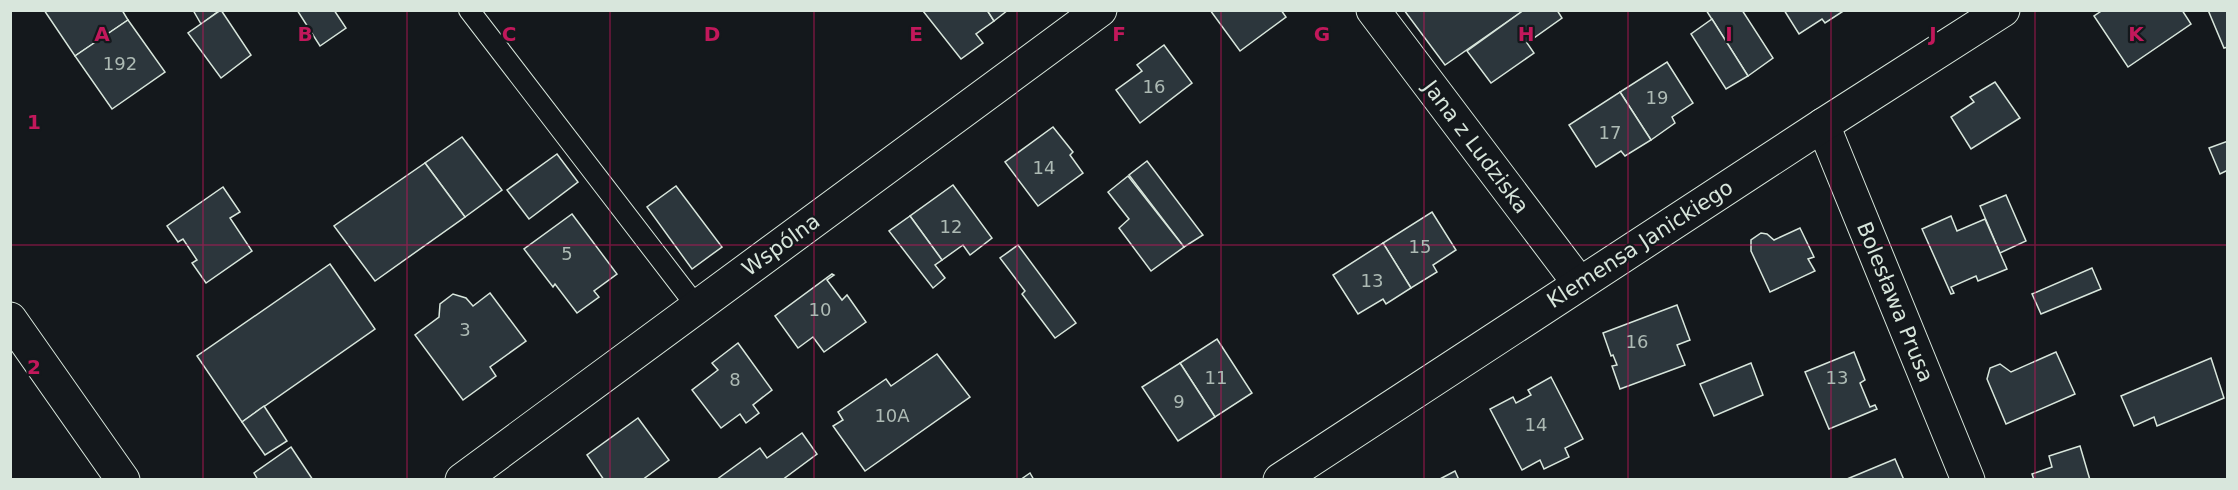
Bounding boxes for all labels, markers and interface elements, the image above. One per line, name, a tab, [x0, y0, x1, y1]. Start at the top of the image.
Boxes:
text: A	[94, 22, 110, 46]
text: B	[297, 22, 313, 46]
text: C	[502, 22, 516, 46]
text: D	[704, 22, 720, 46]
text: E	[909, 22, 923, 46]
text: F	[1112, 22, 1126, 46]
text: G	[1314, 22, 1330, 46]
text: H	[1518, 22, 1534, 46]
text: I	[1725, 22, 1733, 46]
text: J	[1927, 22, 1937, 46]
text: K	[2128, 22, 2145, 46]
house number: 192	[103, 53, 137, 74]
street label: Jana z Ludziska	[1417, 74, 1534, 218]
house number: 16	[1143, 76, 1165, 97]
house number: 19	[1646, 87, 1668, 108]
text: 1	[27, 110, 41, 134]
house number: 17	[1599, 122, 1621, 143]
house number: 14	[1033, 157, 1055, 178]
street label: Klemensa Janickiego	[1543, 175, 1737, 313]
street label: Wspólna	[738, 209, 824, 281]
house number: 12	[940, 216, 962, 237]
street label: Bolesława Prusa	[1852, 218, 1938, 386]
house number: 15	[1409, 236, 1431, 257]
house number: 5	[561, 243, 573, 264]
house number: 13	[1361, 270, 1383, 291]
house number: 10	[809, 299, 831, 320]
house number: 3	[459, 319, 471, 340]
house number: 16	[1626, 331, 1648, 352]
text: 2	[27, 355, 41, 379]
house number: 11	[1205, 367, 1227, 388]
house number: 13	[1826, 367, 1848, 388]
house number: 8	[729, 369, 741, 390]
house number: 9	[1173, 391, 1185, 412]
house number: 10A	[874, 405, 910, 426]
house number: 14	[1525, 414, 1547, 435]

